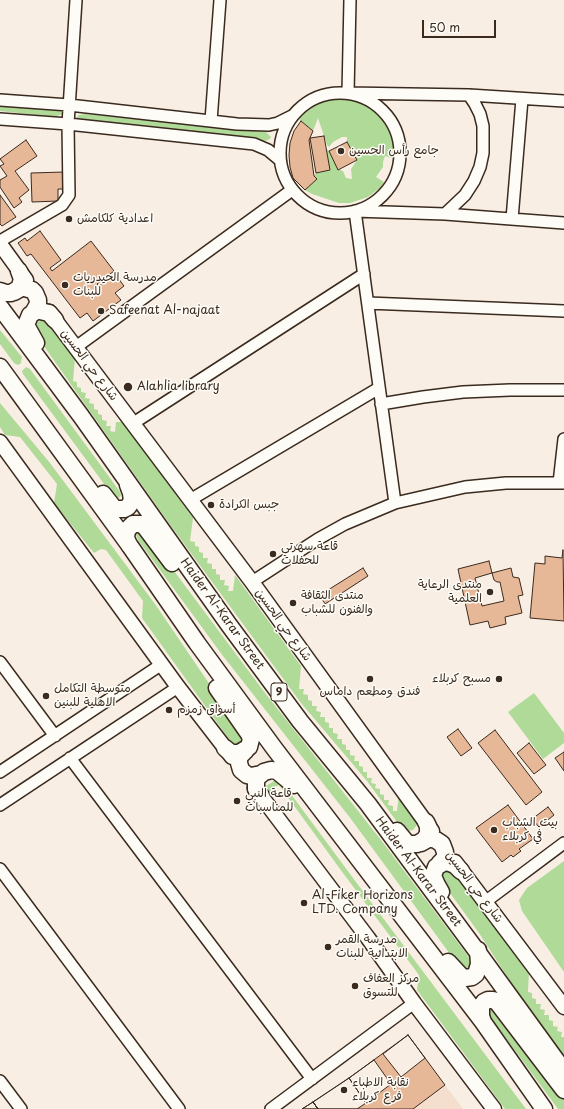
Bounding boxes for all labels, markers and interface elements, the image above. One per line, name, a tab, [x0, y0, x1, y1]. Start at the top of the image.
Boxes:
scale bar	[424, 12, 498, 38]
text: 50 m	[429, 18, 460, 36]
place label: جامع رأس الحسين	[349, 144, 439, 158]
marker: جامع رأس الحسين	[336, 146, 346, 156]
place label: اعدادية كلكامش	[77, 212, 153, 226]
marker: اعدادية كلكامش	[64, 214, 74, 224]
place label: مدرسة الحيدريات للبنات	[73, 271, 157, 299]
marker: مدرسة الحيدريات للبنات	[60, 280, 70, 290]
place label: Safeenat Al-najaat	[109, 304, 220, 318]
marker: Safeenat Al-najaat	[96, 306, 106, 316]
street label: شارع حي الحسين	[57, 326, 121, 404]
place label: Alahlia library	[137, 380, 220, 394]
marker: Alahlia library	[122, 381, 134, 393]
place label: جبس الكرادة	[219, 498, 279, 512]
marker: جبس الكرادة	[206, 500, 216, 510]
place label: قاعة سهرتي للحفلات	[281, 540, 338, 568]
marker: قاعة سهرتي للحفلات	[268, 549, 278, 559]
street label: Haider Al-Karar Street	[177, 556, 267, 672]
place label: منتدى الرعاية العلمية	[418, 578, 482, 606]
street label: شارع حي الحسين	[252, 586, 314, 664]
marker: منتدى الرعاية العلمية	[485, 587, 495, 597]
place label: منتدى الثقافة والفنون للشباب	[301, 589, 373, 617]
marker: منتدى الثقافة والفنون للشباب	[288, 598, 298, 608]
place label: مسبح كربلاء	[432, 672, 491, 686]
marker: فندق ومطعم داماس	[365, 674, 375, 684]
marker: مسبح كربلاء	[494, 674, 504, 684]
place label: متوسطة التكامل الاهلية للبنين	[54, 682, 131, 710]
road number: 9	[271, 683, 287, 701]
place label: فندق ومطعم داماس	[320, 685, 420, 699]
marker: متوسطة التكامل الاهلية للبنين	[41, 691, 51, 701]
place label: أسواق زمزم	[177, 703, 235, 717]
marker: أسواق زمزم	[164, 705, 174, 715]
place label: قاعة النبي للمناسبات	[245, 787, 293, 815]
marker: قاعة النبي للمناسبات	[232, 796, 242, 806]
street label: Haider Al-Karar Street	[372, 814, 464, 930]
place label: بيت الشباب في كربلاء	[502, 816, 558, 844]
marker: بيت الشباب في كربلاء	[489, 825, 499, 835]
street label: شارع حي الحسين	[442, 848, 506, 926]
place label: Al-Fiker Horizons LTD. Company	[312, 889, 413, 917]
marker: Al-Fiker Horizons LTD. Company	[299, 898, 309, 908]
place label: مدرسة القمر الابتدائية للبنات	[336, 933, 408, 961]
marker: مدرسة القمر الابتدائية للبنات	[323, 942, 333, 952]
place label: مركز العفاف للتسوق	[363, 972, 419, 1000]
marker: مركز العفاف للتسوق	[350, 981, 360, 991]
place label: نقابة الاطباء فرع كربلاء	[352, 1076, 409, 1104]
marker: نقابة الاطباء فرع كربلاء	[339, 1085, 349, 1095]

